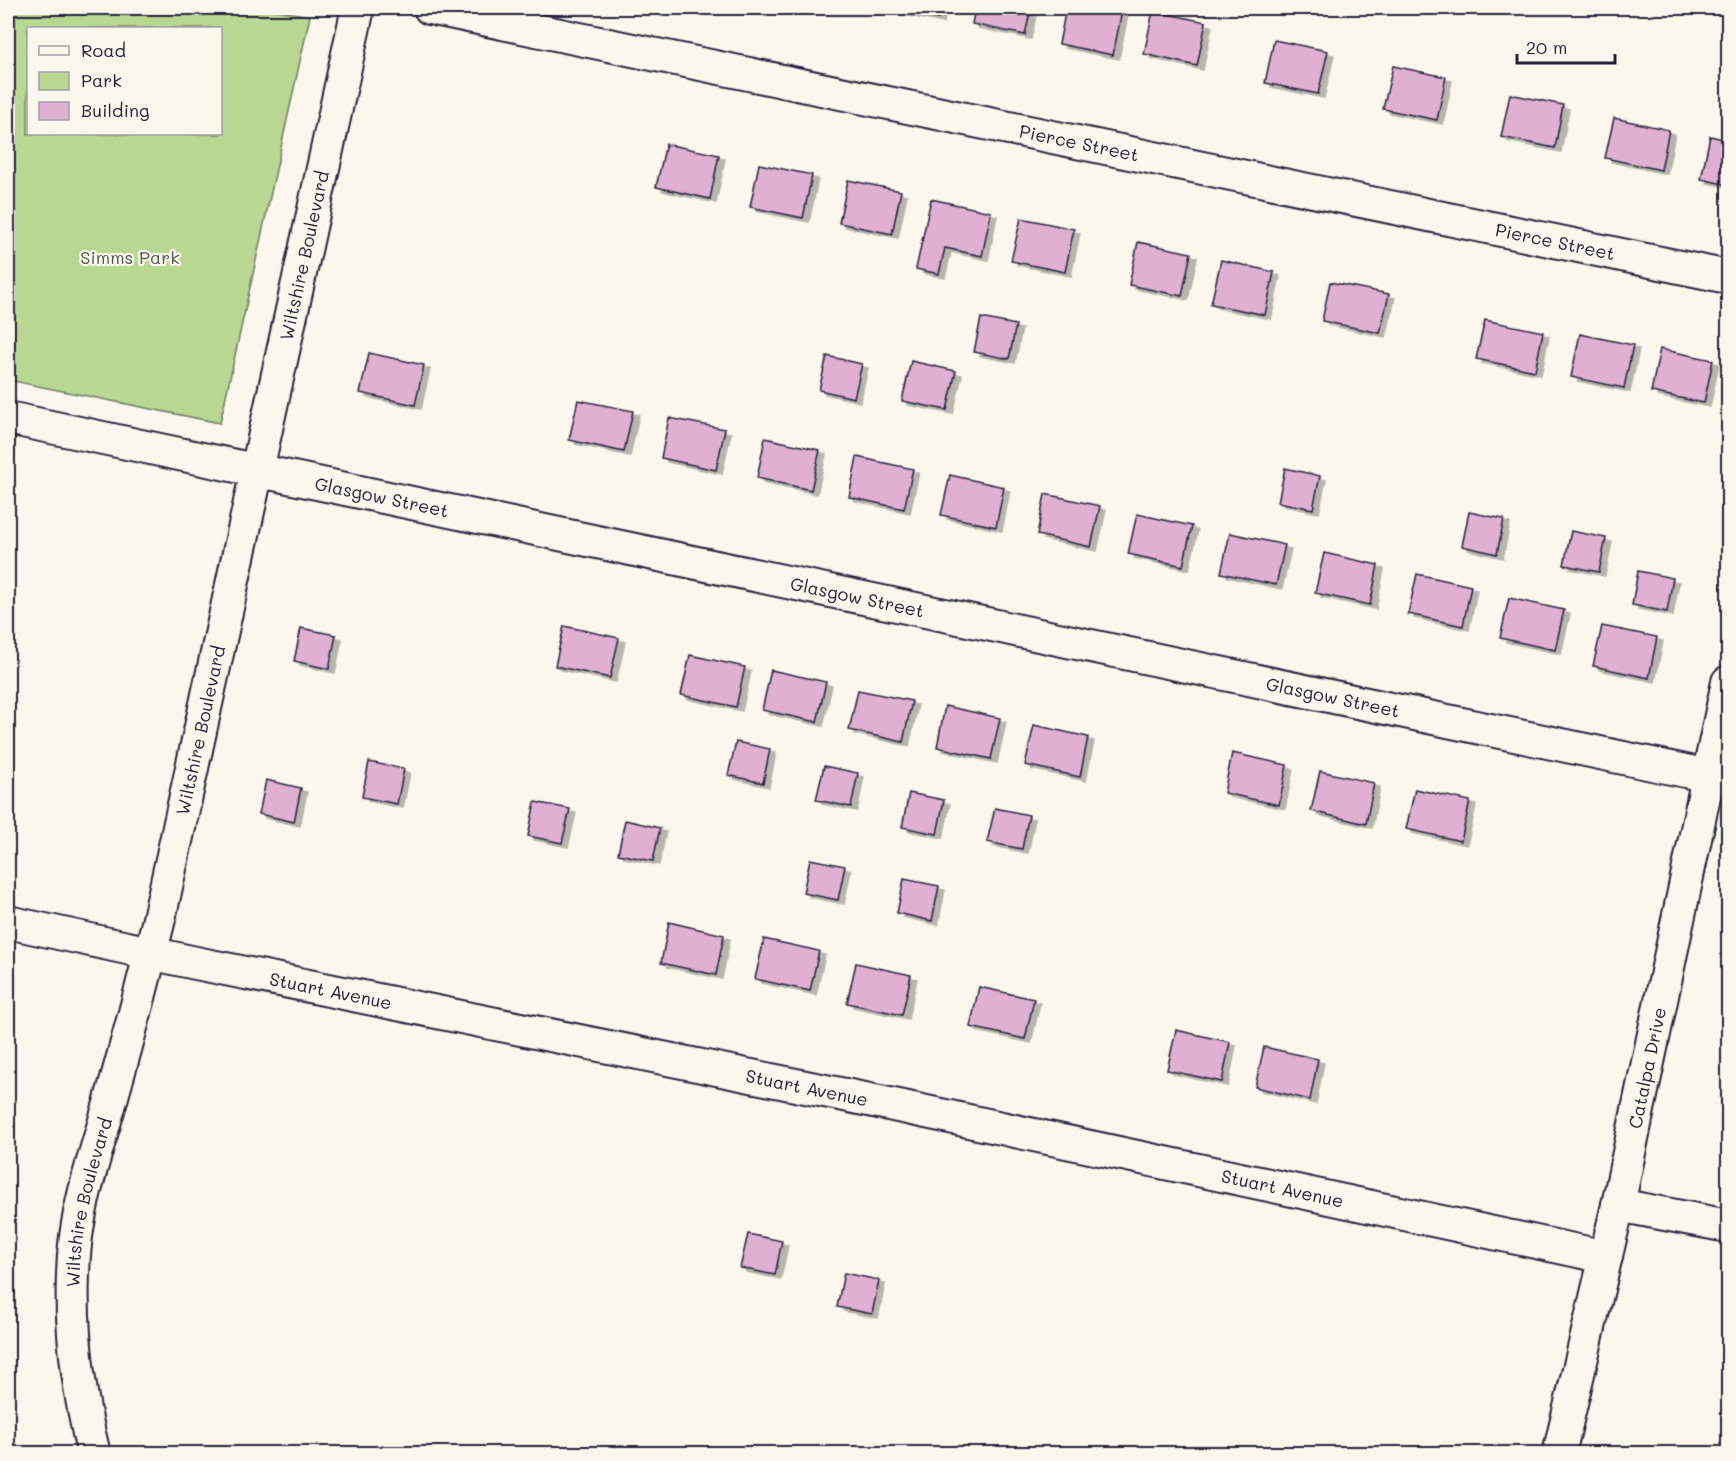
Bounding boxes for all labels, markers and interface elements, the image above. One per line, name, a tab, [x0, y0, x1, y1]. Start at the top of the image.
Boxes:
legend	[27, 27, 222, 135]
scale bar	[1517, 27, 1614, 65]
text: 20 m	[1526, 35, 1567, 59]
text: Road	[81, 38, 126, 62]
text: Park	[81, 68, 122, 92]
text: Building	[81, 98, 149, 122]
street label: Pierce Street	[1017, 118, 1141, 167]
street label: Wiltshire Boulevard	[274, 168, 334, 342]
street label: Pierce Street	[1493, 217, 1617, 265]
park label: Simms Park	[80, 245, 180, 269]
street label: Glasgow Street	[313, 471, 451, 522]
street label: Glasgow Street	[788, 571, 926, 623]
street label: Wiltshire Boulevard	[170, 643, 230, 817]
street label: Glasgow Street	[1264, 671, 1402, 723]
street label: Stuart Avenue	[268, 966, 394, 1015]
street label: Catalpa Drive	[1622, 1005, 1671, 1131]
street label: Stuart Avenue	[744, 1063, 870, 1111]
street label: Wiltshire Boulevard	[61, 1115, 117, 1288]
street label: Stuart Avenue	[1219, 1163, 1346, 1213]

